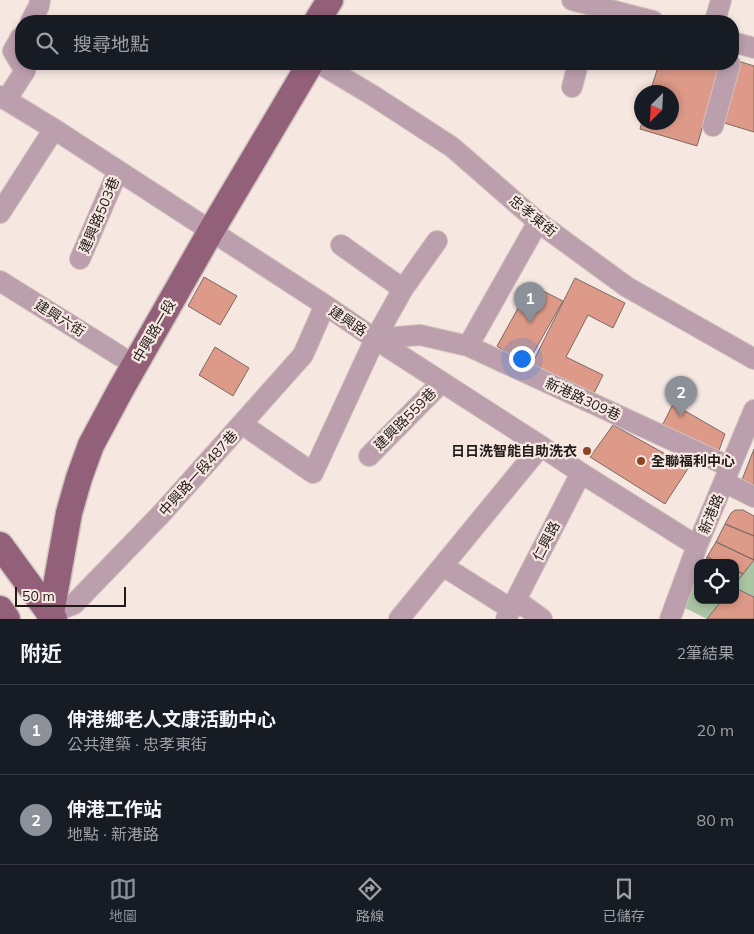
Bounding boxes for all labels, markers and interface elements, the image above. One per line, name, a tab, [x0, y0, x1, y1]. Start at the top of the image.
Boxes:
search box	[15, 15, 739, 70]
icon: search	[33, 29, 61, 57]
text: 搜尋地點	[73, 32, 149, 56]
north arrow	[634, 85, 679, 130]
street label: 建興路503巷	[75, 174, 123, 256]
street label: 忠孝東街	[506, 191, 560, 241]
pin: 1	[514, 282, 546, 323]
street label: 建興六街	[31, 296, 89, 340]
street label: 中興路一段	[129, 296, 179, 366]
street label: 建興路	[326, 302, 370, 340]
your location	[509, 346, 535, 372]
street label: 新港路309巷	[542, 374, 624, 424]
pin: 2	[665, 376, 697, 417]
street label: 建興路559巷	[370, 384, 440, 454]
street label: 中興路一段487巷	[155, 426, 241, 520]
place label: 日日洗智能自助洗衣	[451, 442, 577, 460]
marker: 日日洗智能自助洗衣	[581, 445, 593, 457]
place label: 全聯福利中心	[651, 452, 735, 470]
marker: 全聯福利中心	[635, 455, 647, 467]
street label: 新港路	[695, 491, 727, 537]
street label: 仁興路	[528, 518, 564, 564]
map controls	[694, 559, 739, 604]
button: locate	[694, 559, 739, 604]
scale bar	[15, 584, 126, 607]
text: 50 m	[22, 587, 55, 605]
text: 附近	[20, 640, 62, 666]
text: 2筆結果	[676, 643, 734, 663]
text: 伸港鄉老人文康活動中心	[67, 707, 276, 731]
text: 1	[31, 720, 41, 740]
text: 20 m	[697, 720, 734, 740]
text: 公共建築 · 忠孝東街	[67, 734, 207, 754]
text: 伸港工作站	[67, 797, 162, 821]
text: 2	[31, 810, 41, 830]
text: 80 m	[697, 810, 734, 830]
text: 地點 · 新港路	[67, 824, 159, 844]
tab: 地圖	[109, 875, 137, 925]
tab: 路線	[356, 875, 384, 925]
tab: 已儲存	[603, 875, 645, 925]

